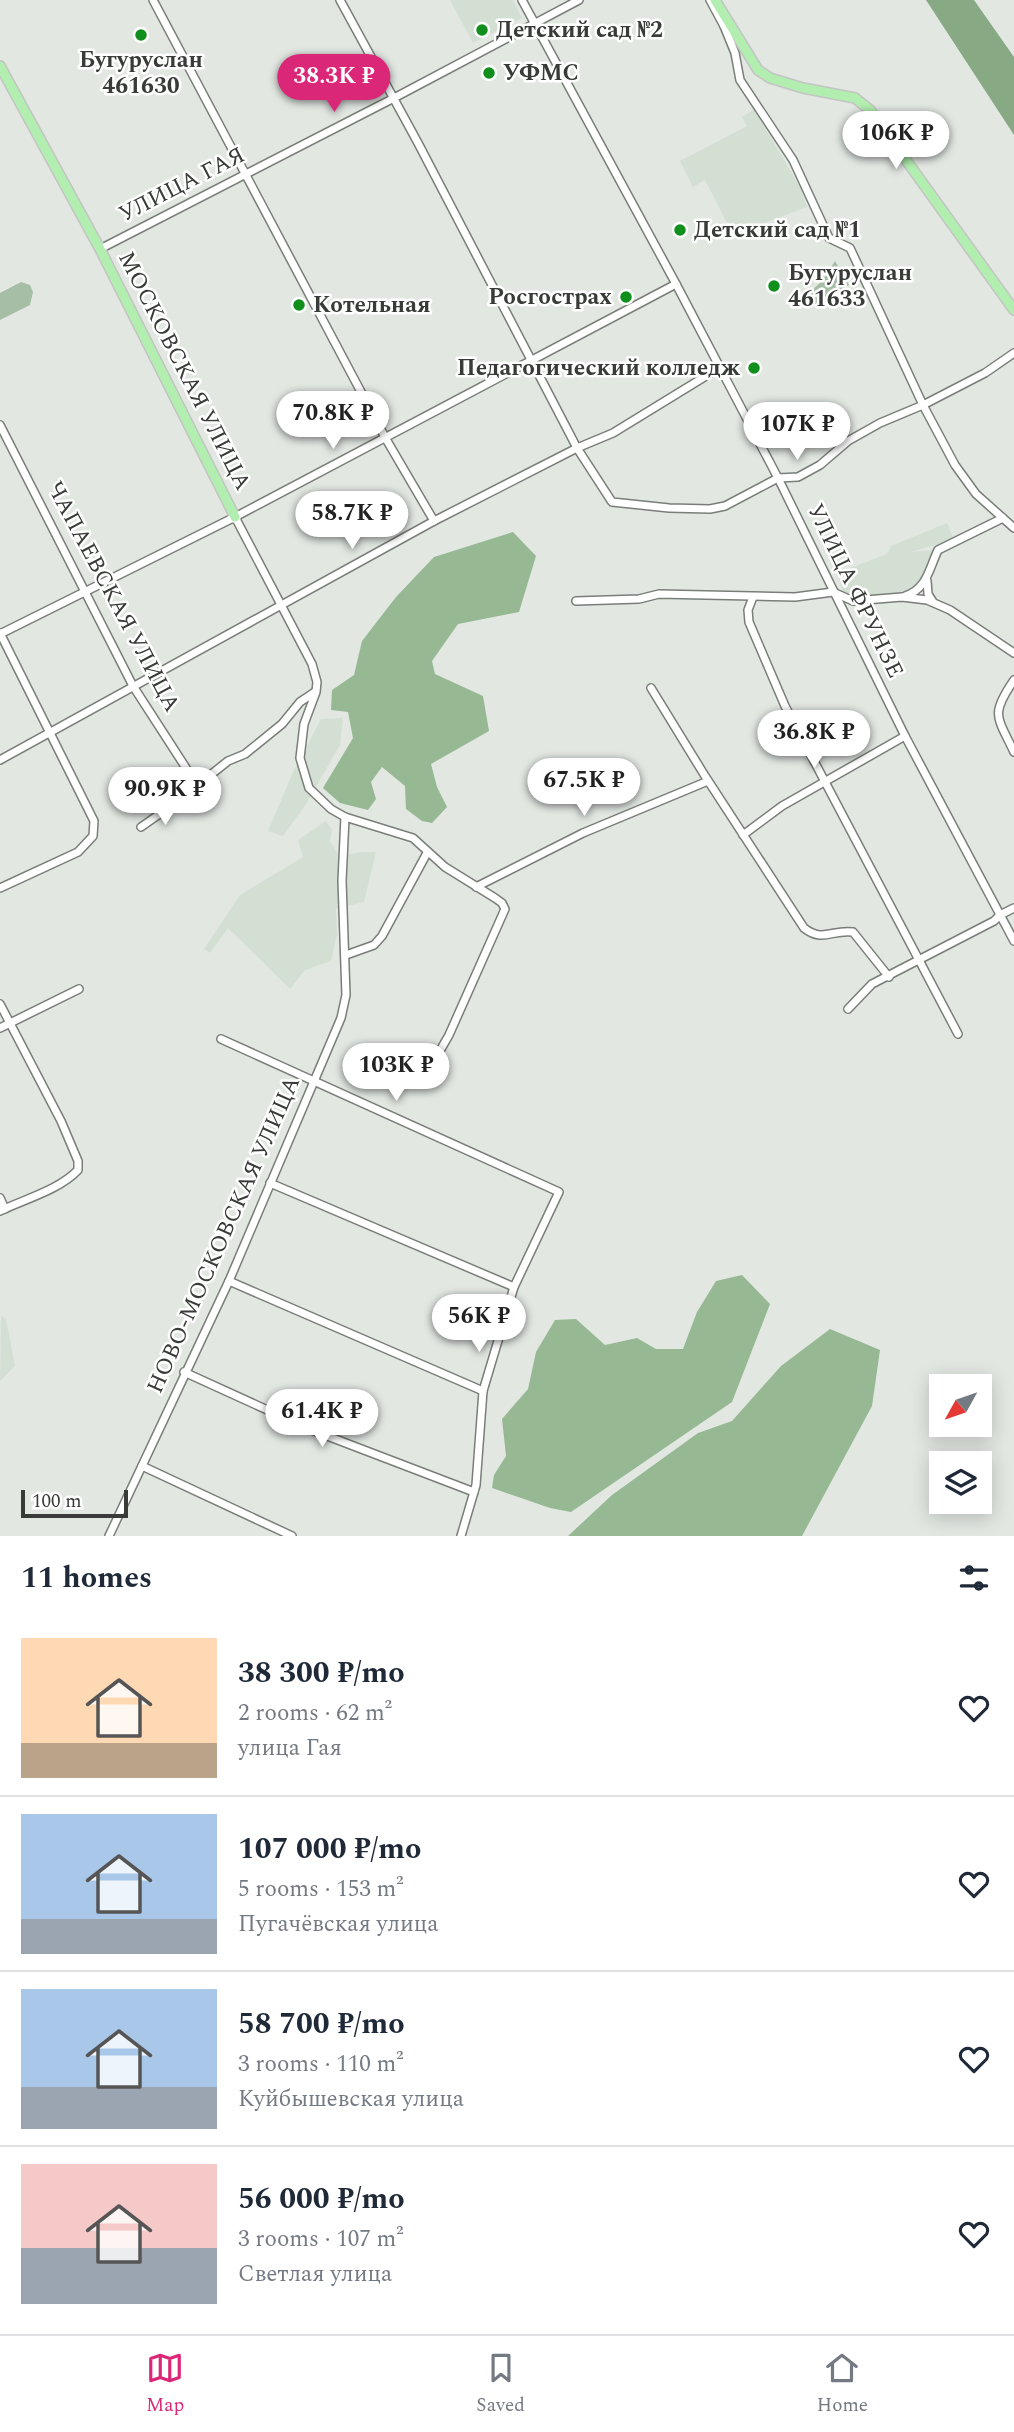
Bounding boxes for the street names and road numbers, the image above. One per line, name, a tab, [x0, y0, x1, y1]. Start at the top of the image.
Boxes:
street label: УЛИЦА ГАЯ	[113, 138, 251, 232]
street label: МОСКОВСКАЯ УЛИЦА	[108, 245, 260, 497]
street label: ЧАПАЕВСКАЯ УЛИЦА	[37, 475, 189, 719]
street label: УЛИЦА ФРУНЗЕ	[798, 498, 912, 684]
street label: НОВО-МОСКОВСКАЯ УЛИЦА	[138, 1071, 310, 1399]

